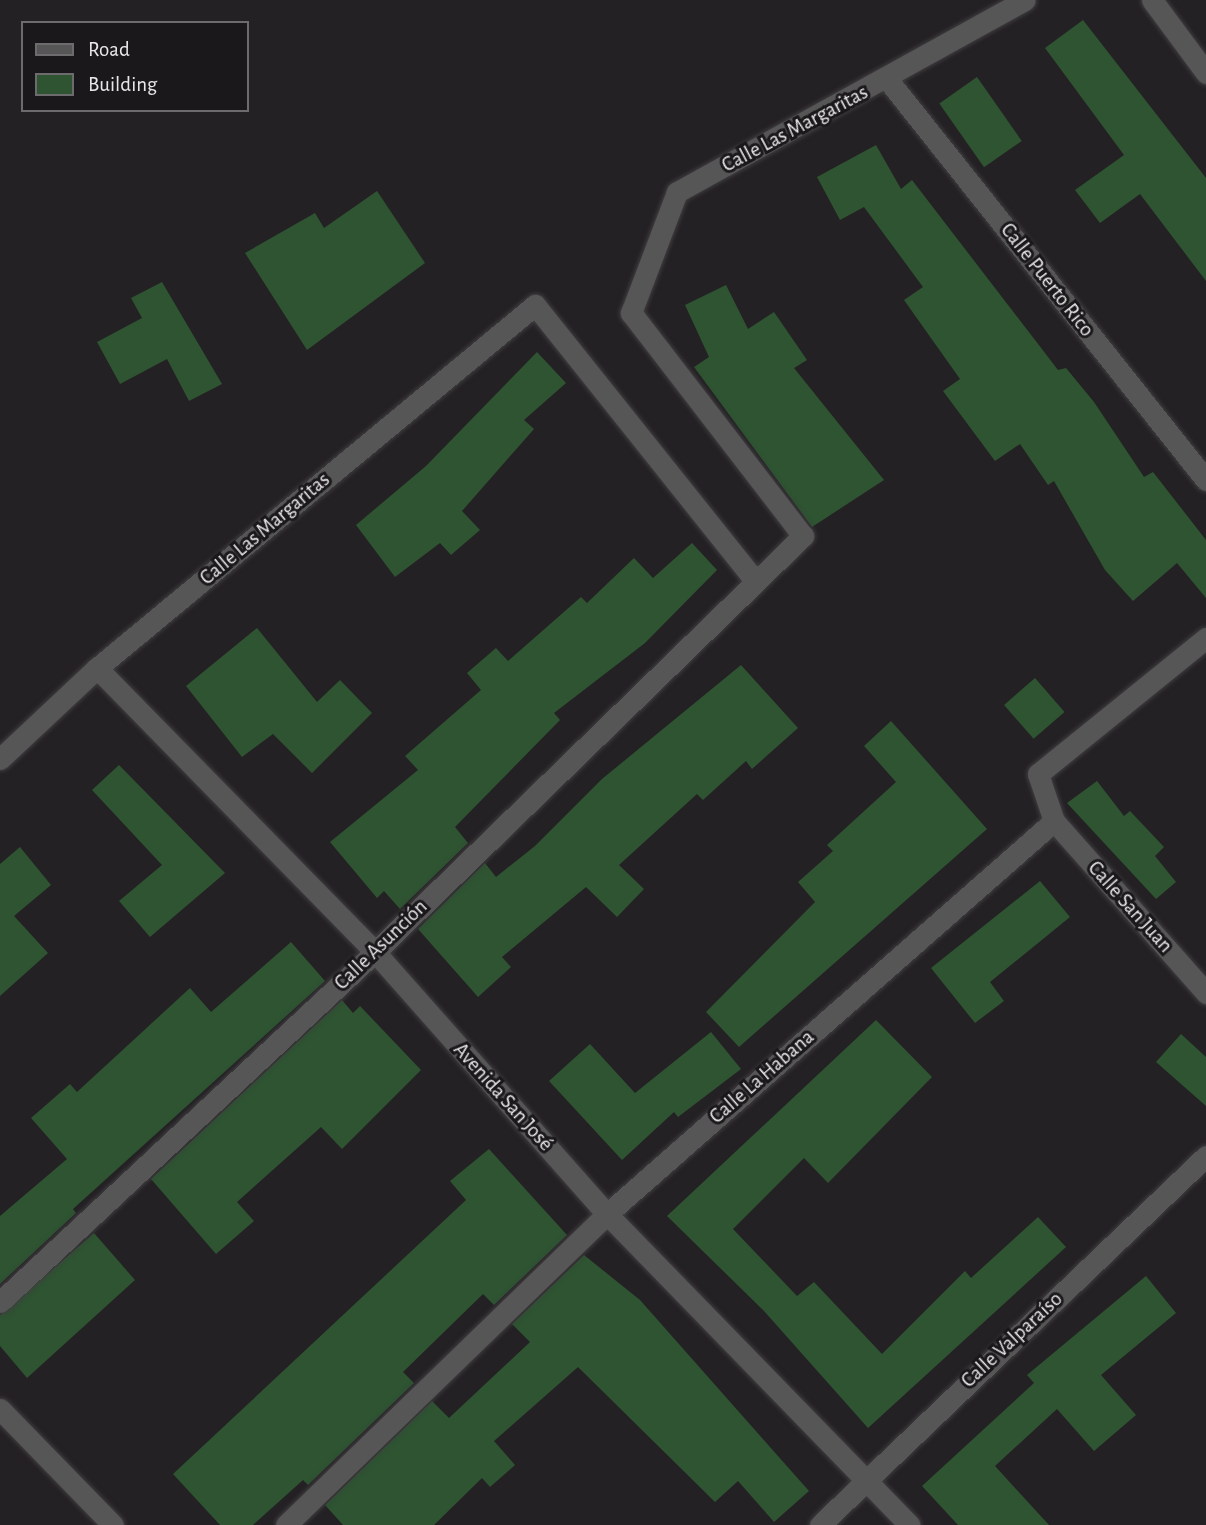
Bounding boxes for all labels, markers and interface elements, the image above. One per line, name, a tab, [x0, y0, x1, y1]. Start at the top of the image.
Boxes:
legend	[21, 21, 248, 112]
text: Road	[88, 39, 130, 60]
text: Building	[88, 74, 157, 95]
street label: Calle Las Margaritas	[718, 80, 872, 178]
street label: Calle Puerto Rico	[995, 218, 1099, 342]
street label: Calle Las Margaritas	[195, 467, 335, 591]
street label: Calle San Juan	[1082, 856, 1178, 958]
street label: Calle Asunción	[329, 894, 433, 996]
street label: Calle La Habana	[704, 1025, 820, 1129]
street label: Avenida San José	[448, 1038, 558, 1156]
street label: Calle Valparaíso	[956, 1287, 1068, 1393]

